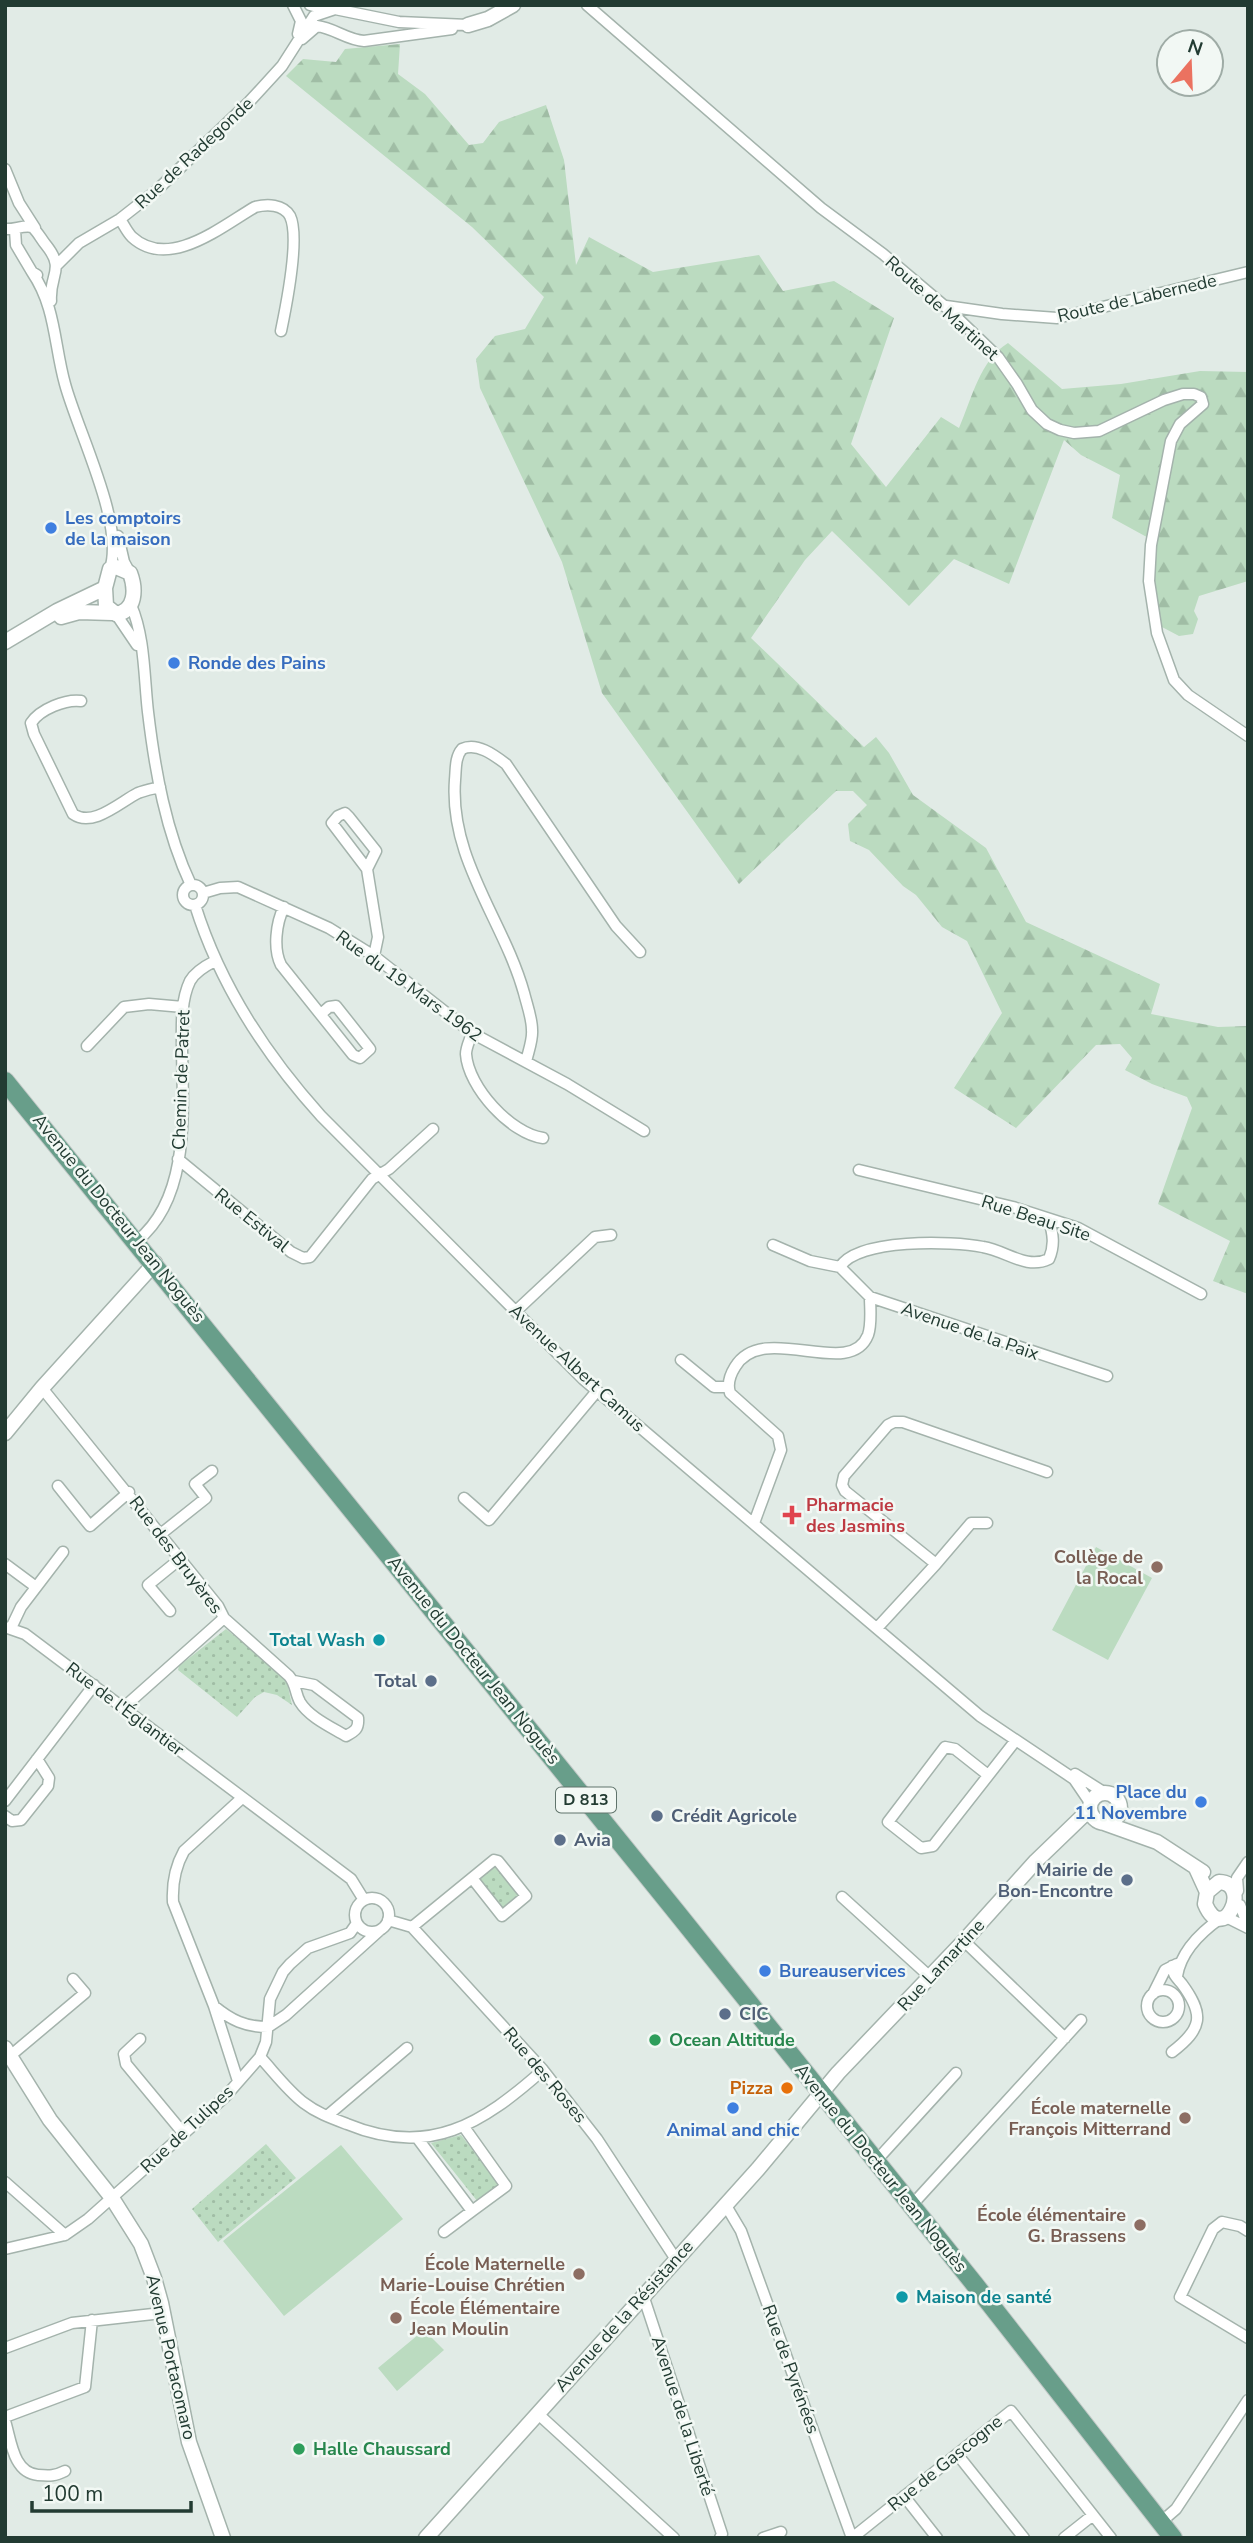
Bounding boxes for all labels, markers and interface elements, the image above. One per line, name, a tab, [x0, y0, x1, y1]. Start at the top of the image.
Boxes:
north arrow	[1155, 28, 1225, 98]
text: N	[1184, 33, 1206, 62]
street label: Rue de Radegonde	[130, 92, 258, 214]
street label: Route de Martinet	[880, 250, 1005, 366]
street label: Route de Labernede	[1055, 268, 1219, 328]
place label: Les comptoirs de la maison	[65, 506, 181, 551]
marker: Les comptoirs de la maison	[43, 520, 59, 536]
place label: Ronde des Pains	[188, 651, 326, 675]
marker: Ronde des Pains	[166, 655, 182, 671]
street label: Rue du 19 Mars 1962	[331, 925, 487, 1047]
street label: Chemin de Patret	[167, 1009, 195, 1150]
street label: Avenue du Docteur Jean Noguès	[27, 1109, 211, 1327]
street label: Rue Estival	[210, 1182, 295, 1258]
street label: Rue Beau Site	[978, 1189, 1094, 1247]
street label: Avenue de la Paix	[898, 1296, 1043, 1366]
street label: Avenue Albert Camus	[504, 1299, 650, 1437]
street label: Rue des Bruyères	[124, 1491, 228, 1619]
place label: Pharmacie des Jasmins	[806, 1493, 905, 1538]
marker: Pharmacie des Jasmins	[784, 1507, 800, 1523]
place label: Collège de la Rocal	[1054, 1545, 1143, 1590]
street label: Avenue du Docteur Jean Noguès	[382, 1551, 566, 1769]
marker: Collège de la Rocal	[1149, 1559, 1165, 1575]
place label: Total Wash	[269, 1628, 365, 1652]
marker: Total Wash	[371, 1632, 387, 1648]
street label: Rue de l'Églantier	[61, 1657, 189, 1762]
place label: Total	[374, 1669, 417, 1693]
marker: Total	[423, 1673, 439, 1689]
place label: Place du 11 Novembre	[1075, 1780, 1187, 1825]
road number: D 813	[556, 1788, 616, 1812]
marker: Place du 11 Novembre	[1193, 1794, 1209, 1810]
place label: Crédit Agricole	[671, 1804, 797, 1828]
marker: Crédit Agricole	[649, 1808, 665, 1824]
place label: Avia	[574, 1828, 611, 1852]
marker: Avia	[552, 1832, 568, 1848]
place label: Mairie de Bon-Encontre	[998, 1858, 1113, 1903]
marker: Mairie de Bon-Encontre	[1119, 1872, 1135, 1888]
street label: Rue Lamartine	[892, 1914, 990, 2016]
place label: Bureauservices	[779, 1959, 906, 1983]
marker: Bureauservices	[757, 1963, 773, 1979]
place label: CIC	[739, 2002, 769, 2026]
marker: CIC	[717, 2006, 733, 2022]
street label: Rue des Roses	[498, 2022, 592, 2128]
place label: Ocean Altitude	[669, 2028, 795, 2052]
marker: Ocean Altitude	[647, 2032, 663, 2048]
street label: Avenue du Docteur Jean Noguès	[789, 2059, 973, 2277]
place label: Pizza	[730, 2076, 773, 2100]
street label: Rue de Tulipes	[135, 2080, 239, 2178]
marker: Pizza	[779, 2080, 795, 2096]
place label: École maternelle François Mitterrand	[1008, 2096, 1171, 2141]
marker: Animal and chic	[725, 2100, 741, 2116]
marker: École maternelle François Mitterrand	[1177, 2110, 1193, 2126]
place label: Animal and chic	[667, 2118, 800, 2142]
place label: École élémentaire G. Brassens	[977, 2203, 1126, 2248]
marker: École élémentaire G. Brassens	[1132, 2217, 1148, 2233]
street label: Avenue de la Résistance	[549, 2235, 699, 2397]
place label: École Maternelle Marie-Louise Chrétien	[380, 2252, 565, 2297]
marker: École Maternelle Marie-Louise Chrétien	[571, 2266, 587, 2282]
street label: Avenue Portacomaro	[140, 2272, 202, 2442]
place label: Maison de santé	[916, 2285, 1052, 2309]
marker: Maison de santé	[894, 2289, 910, 2305]
place label: École Élémentaire Jean Moulin	[409, 2296, 560, 2341]
street label: Rue de Pyrénées	[757, 2301, 825, 2437]
marker: École Élémentaire Jean Moulin	[388, 2310, 404, 2326]
street label: Avenue de la Liberté	[646, 2333, 720, 2499]
street label: Rue de Gascogne	[883, 2409, 1007, 2517]
place label: Halle Chaussard	[313, 2437, 451, 2461]
marker: Halle Chaussard	[291, 2441, 307, 2457]
scale bar	[32, 2470, 191, 2514]
text: 100 m	[42, 2480, 103, 2508]

